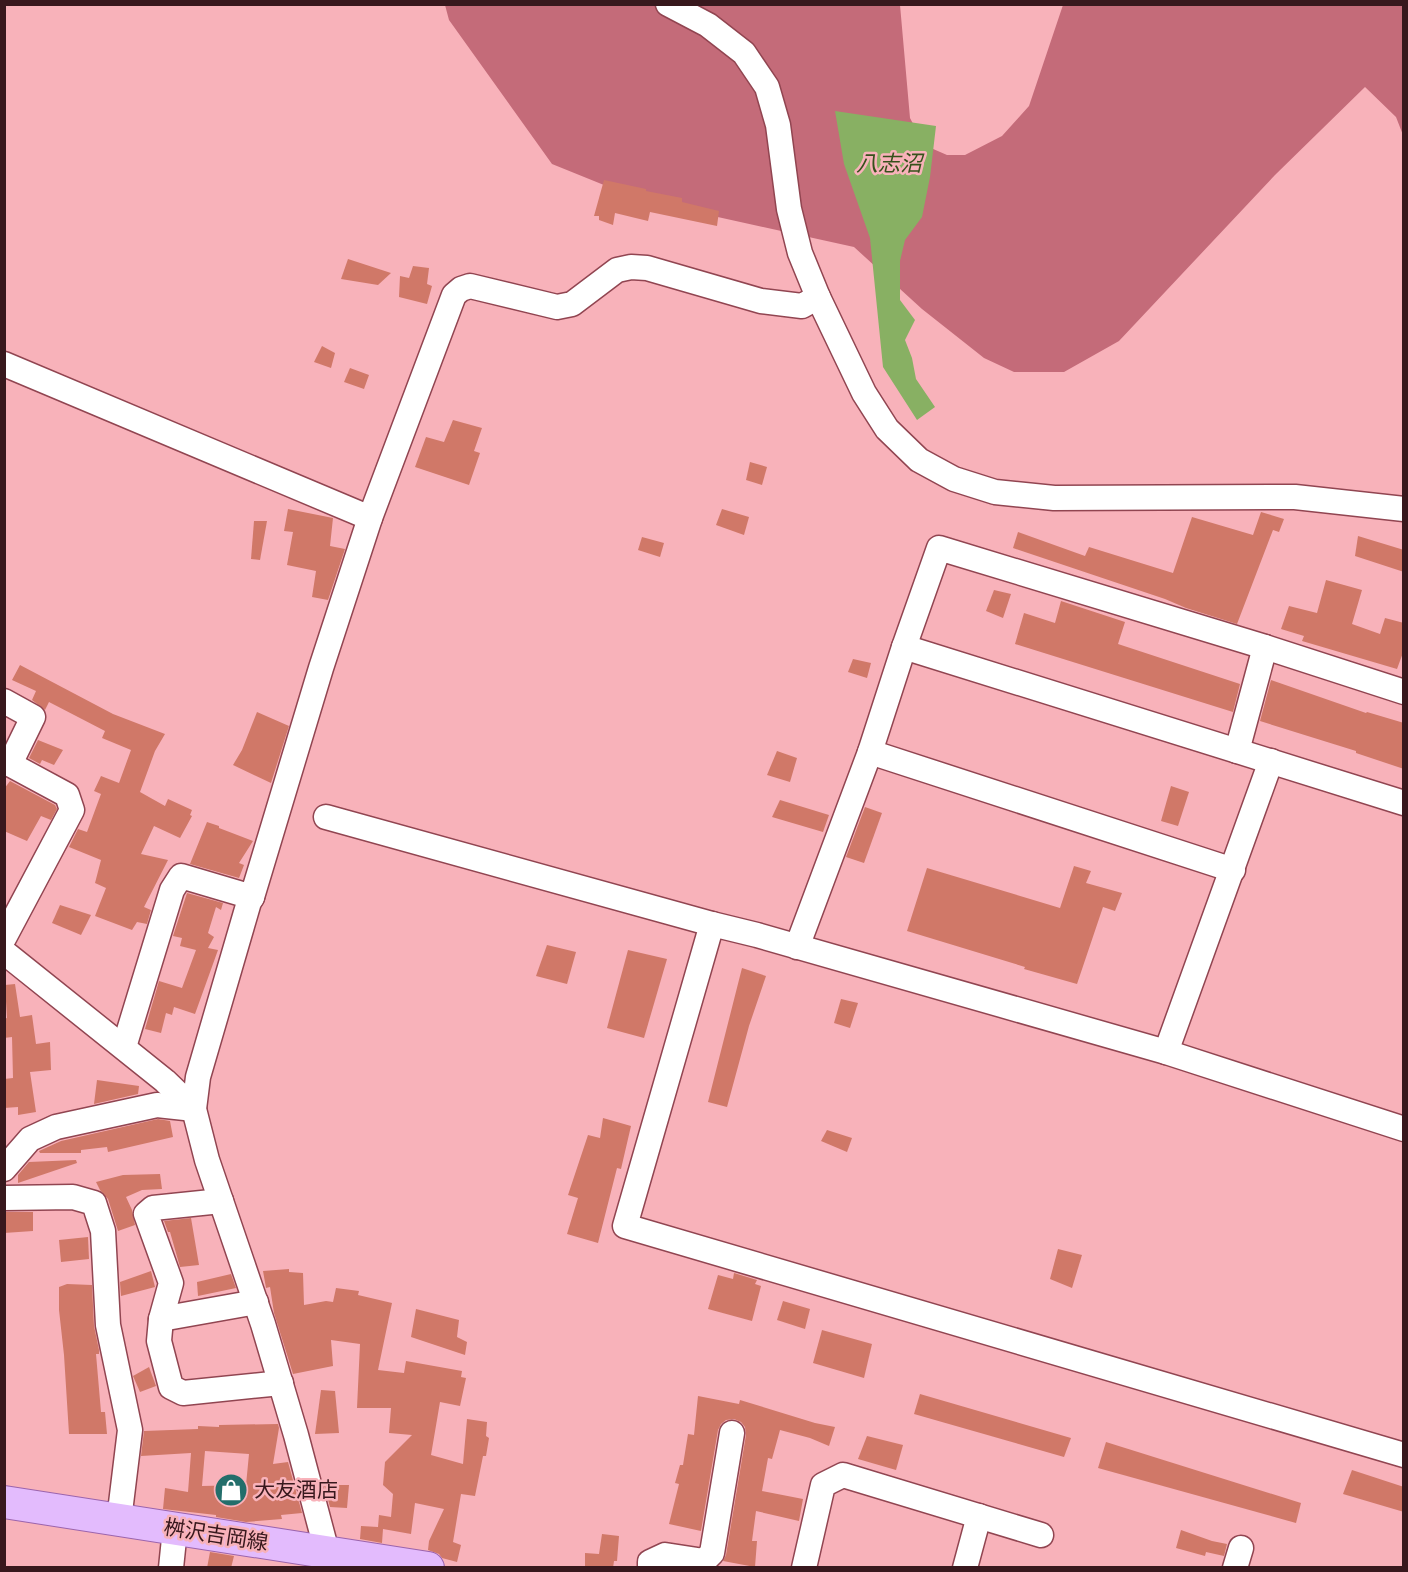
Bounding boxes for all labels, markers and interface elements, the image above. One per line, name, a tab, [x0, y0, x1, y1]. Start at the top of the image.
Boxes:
water label: 八志沼	[856, 148, 925, 177]
shop icon: 大友酒店	[213, 1472, 249, 1508]
place label: 大友酒店	[254, 1475, 338, 1503]
street label: 桝沢吉岡線	[162, 1512, 270, 1556]

